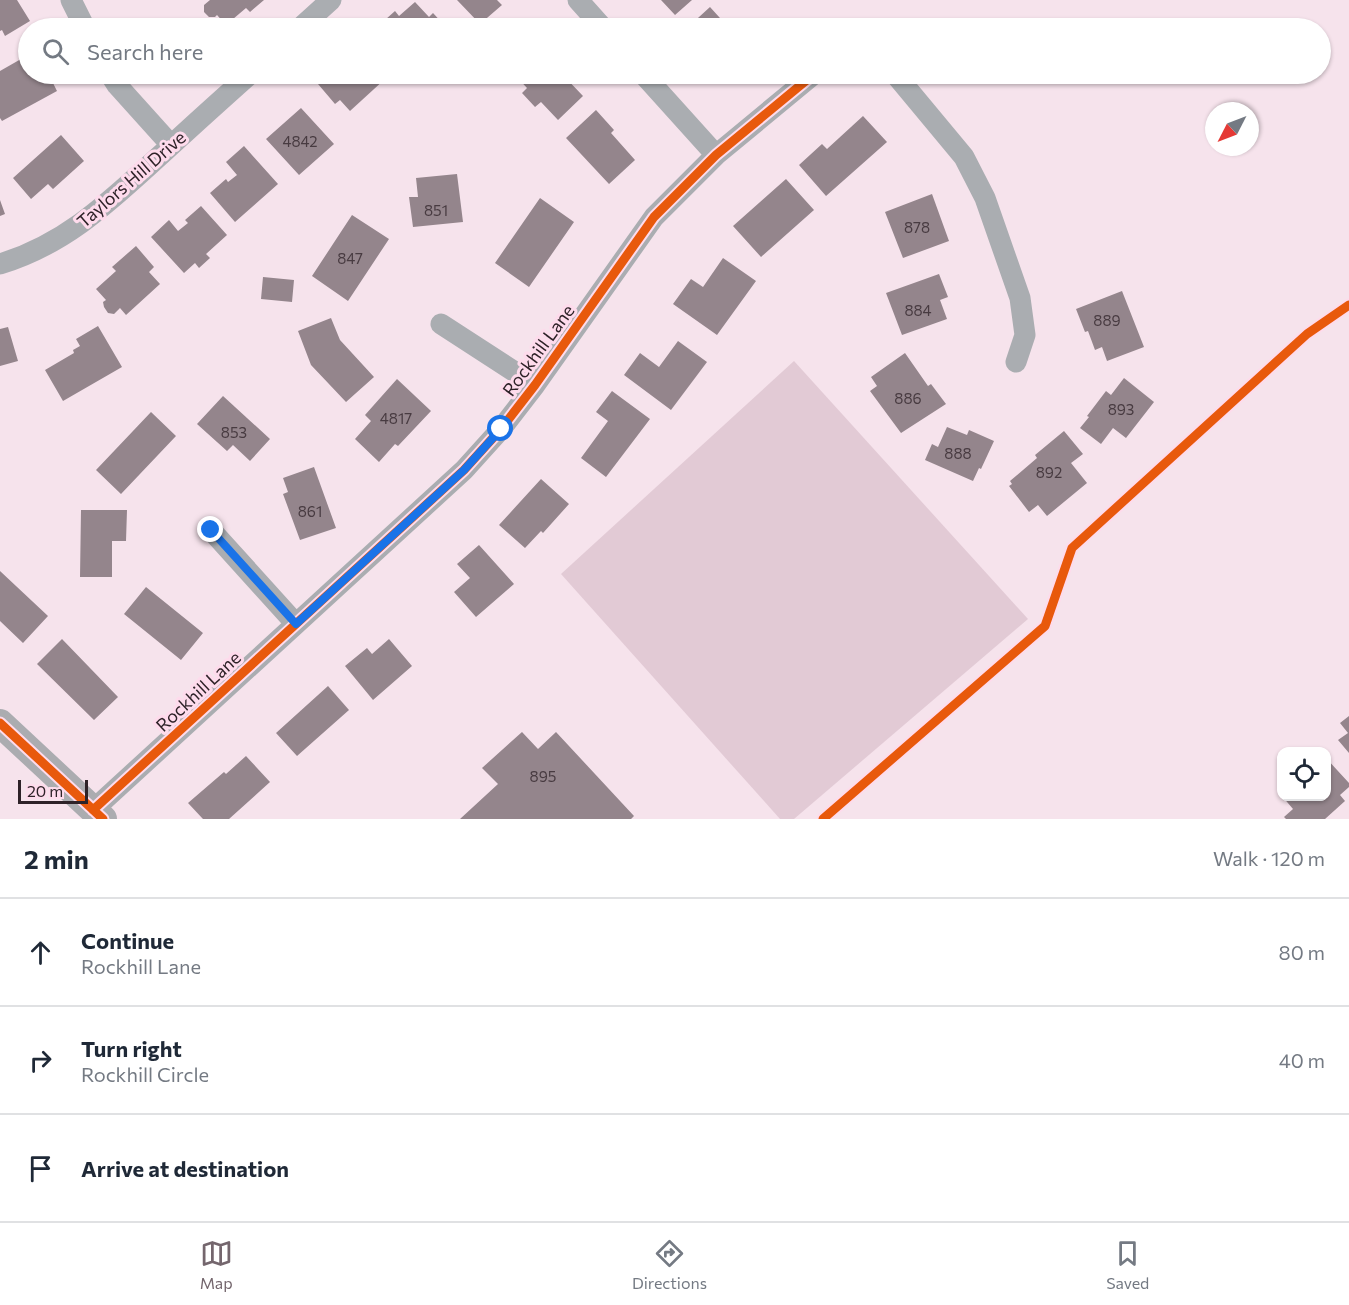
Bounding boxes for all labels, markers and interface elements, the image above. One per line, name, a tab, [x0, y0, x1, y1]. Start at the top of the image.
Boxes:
search box	[18, 18, 1331, 84]
icon: search	[39, 35, 72, 68]
text: Search here	[87, 38, 203, 65]
north arrow	[1205, 102, 1259, 156]
street label: Taylors Hill Drive	[72, 126, 190, 232]
house number: 4842	[282, 132, 318, 150]
house number: 851	[424, 201, 448, 219]
house number: 878	[904, 218, 930, 236]
house number: 847	[337, 249, 363, 267]
street label: Rockhill Lane	[497, 300, 579, 400]
house number: 884	[904, 301, 932, 319]
house number: 889	[1093, 311, 1121, 329]
house number: 886	[894, 389, 922, 407]
house number: 893	[1108, 400, 1134, 418]
house number: 4817	[380, 409, 412, 427]
route start	[487, 415, 513, 441]
house number: 853	[221, 423, 247, 441]
house number: 888	[944, 444, 972, 462]
house number: 892	[1036, 463, 1062, 481]
house number: 861	[298, 502, 322, 520]
route end	[197, 516, 223, 542]
street label: Rockhill Lane	[151, 646, 245, 736]
map controls	[1277, 747, 1331, 801]
button: locate	[1277, 747, 1331, 801]
house number: 895	[530, 767, 556, 785]
scale bar	[18, 777, 88, 804]
text: 20 m	[27, 781, 63, 800]
text: 2 min	[24, 843, 89, 874]
text: Walk · 120 m	[1213, 846, 1325, 870]
text: Continue	[81, 927, 174, 954]
icon: ahead	[24, 936, 57, 969]
text: 80 m	[1279, 940, 1325, 964]
text: Rockhill Lane	[81, 954, 201, 978]
text: Turn right	[81, 1035, 182, 1062]
icon: right	[24, 1044, 57, 1077]
text: 40 m	[1279, 1048, 1325, 1072]
text: Rockhill Circle	[81, 1062, 209, 1086]
icon: arrive	[24, 1152, 57, 1185]
text: Arrive at destination	[81, 1155, 289, 1182]
tab: Map	[200, 1237, 233, 1292]
tab: Directions	[632, 1237, 707, 1292]
tab: Saved	[1106, 1237, 1149, 1292]

